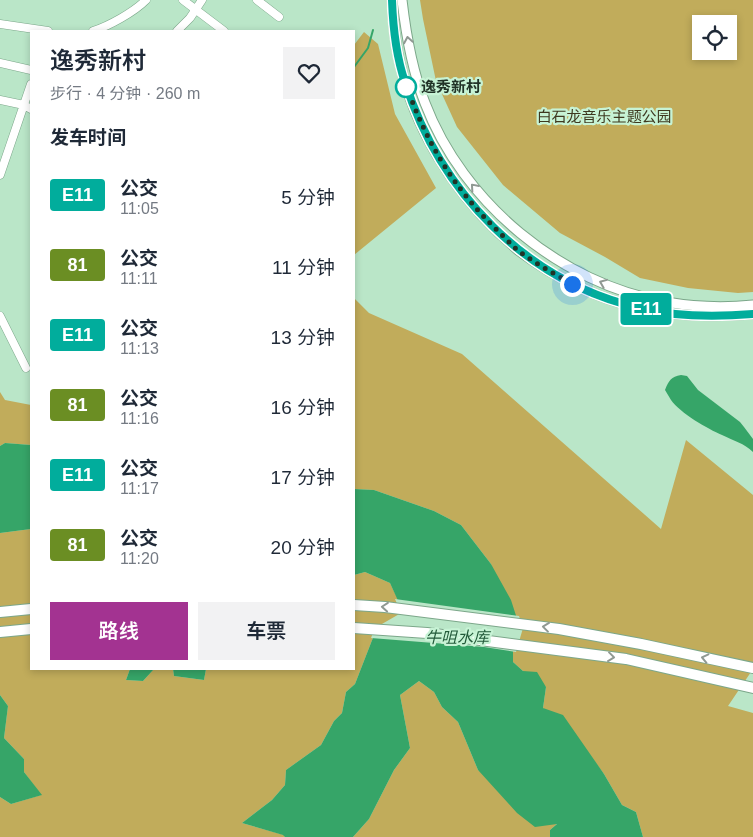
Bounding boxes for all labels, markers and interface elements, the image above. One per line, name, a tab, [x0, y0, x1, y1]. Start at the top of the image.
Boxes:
map controls	[692, 15, 737, 60]
button: locate	[692, 15, 737, 60]
one-way arrow	[403, 36, 413, 45]
text: 逸秀新村	[50, 47, 146, 74]
button: heart	[283, 47, 335, 99]
marker: 逸秀新村	[395, 76, 417, 98]
place label: 逸秀新村	[421, 78, 481, 95]
text: 步行 · 4 分钟 · 260 m	[50, 85, 200, 102]
park label: 白石龙音乐主题公园	[536, 108, 672, 125]
text: 发车时间	[50, 127, 126, 148]
text: 公交	[120, 178, 158, 199]
one-way arrow	[470, 183, 479, 192]
text: E11	[62, 185, 93, 205]
text: 5 分钟	[281, 187, 335, 208]
text: 11:05	[120, 200, 159, 217]
text: 公交	[120, 248, 158, 269]
text: 81	[67, 255, 88, 275]
text: 11 分钟	[272, 257, 335, 278]
text: 11:11	[120, 270, 158, 287]
your location	[560, 272, 585, 297]
one-way arrow	[599, 278, 608, 289]
line badge: E11	[617, 293, 675, 325]
text: E11	[630, 299, 662, 319]
text: 公交	[120, 318, 158, 339]
text: E11	[62, 325, 93, 345]
text: 13 分钟	[271, 327, 335, 348]
text: 11:13	[120, 340, 159, 357]
text: 公交	[120, 388, 158, 409]
text: 81	[67, 395, 88, 415]
text: 16 分钟	[271, 397, 335, 418]
text: 11:16	[120, 410, 159, 427]
text: 公交	[120, 458, 158, 479]
text: E11	[62, 465, 93, 485]
text: 17 分钟	[271, 467, 335, 488]
text: 11:17	[120, 480, 159, 497]
text: 公交	[120, 528, 158, 549]
text: 81	[67, 535, 88, 555]
text: 20 分钟	[271, 537, 335, 558]
text: 11:20	[120, 550, 159, 567]
button: 路线	[50, 602, 188, 660]
button: 车票	[198, 602, 335, 660]
one-way arrow	[380, 602, 388, 613]
one-way arrow	[542, 622, 550, 633]
water label: 牛咀水库	[425, 629, 492, 646]
one-way arrow	[607, 651, 615, 662]
one-way arrow	[701, 653, 710, 664]

